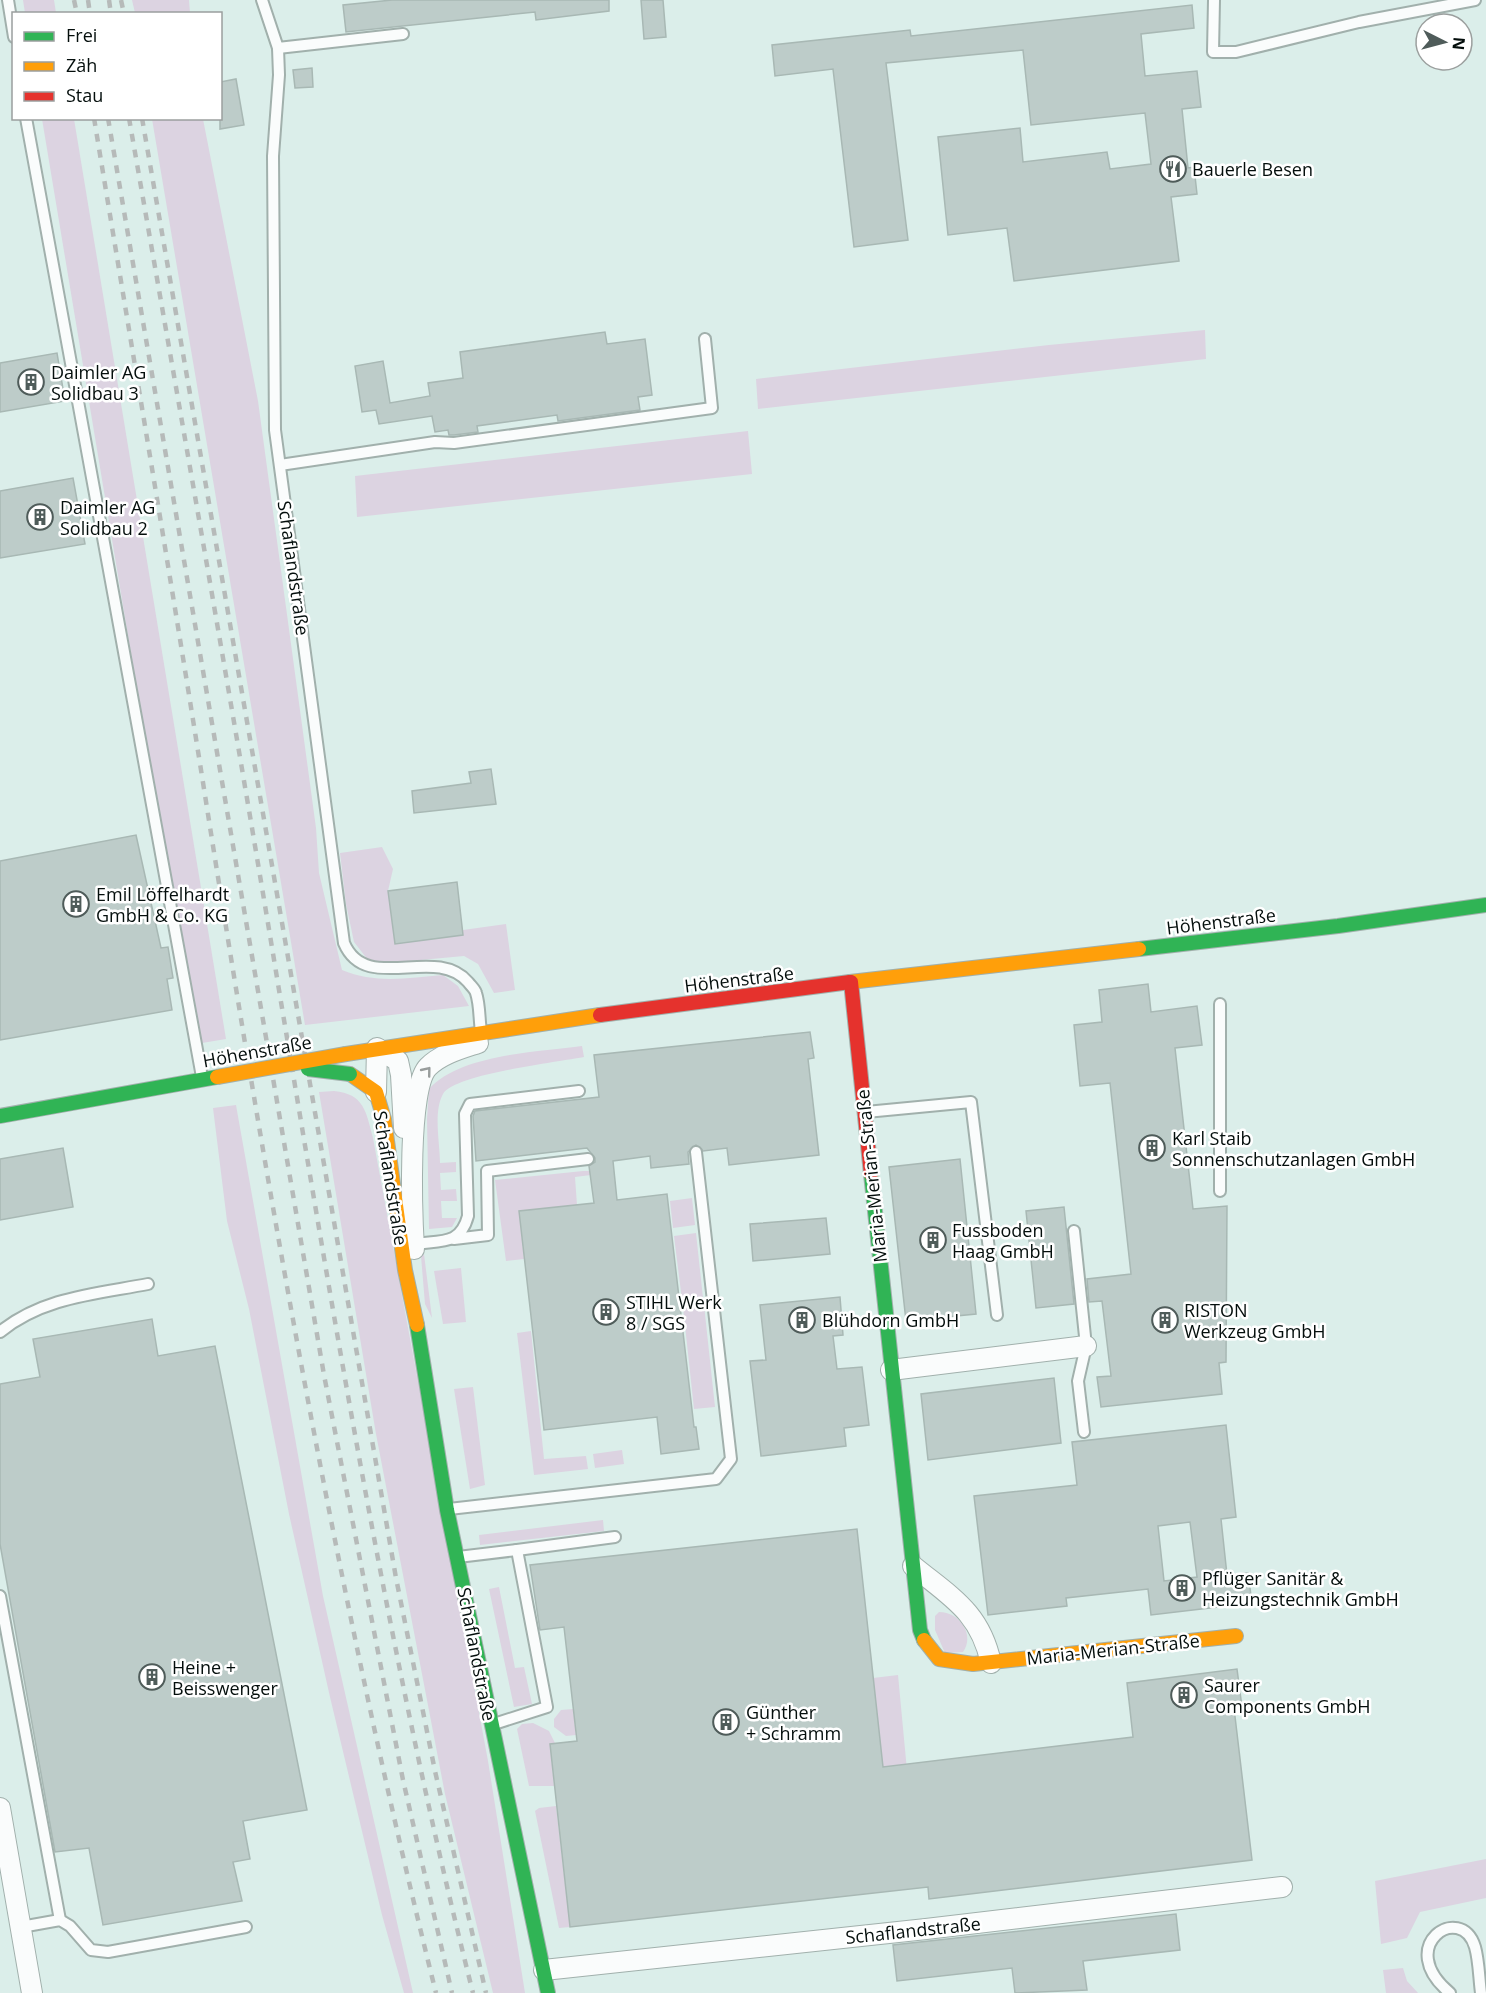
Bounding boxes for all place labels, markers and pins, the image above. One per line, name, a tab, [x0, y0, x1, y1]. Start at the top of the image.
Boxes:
restaurant icon: Bauerle Besen	[1158, 154, 1188, 184]
place label: Bauerle Besen	[1192, 157, 1313, 181]
place label: Daimler AG Solidbau 3	[51, 360, 146, 405]
building icon: Daimler AG Solidbau 3	[16, 367, 46, 397]
place label: Daimler AG Solidbau 2	[60, 495, 155, 540]
building icon: Daimler AG Solidbau 2	[25, 502, 55, 532]
place label: Emil Löffelhardt GmbH & Co. KG	[96, 882, 229, 927]
building icon: Emil Löffelhardt GmbH & Co. KG	[61, 889, 91, 919]
place label: Karl Staib Sonnenschutzanlagen GmbH	[1172, 1126, 1415, 1171]
building icon: Karl Staib Sonnenschutzanlagen GmbH	[1137, 1133, 1167, 1163]
place label: Fussboden Haag GmbH	[952, 1218, 1054, 1263]
building icon: Fussboden Haag GmbH	[918, 1225, 948, 1255]
place label: STIHL Werk 8 / SGS	[626, 1290, 722, 1335]
building icon: STIHL Werk 8 / SGS	[591, 1297, 621, 1327]
place label: RISTON Werkzeug GmbH	[1184, 1298, 1326, 1343]
building icon: Blühdorn GmbH	[787, 1305, 817, 1335]
building icon: RISTON Werkzeug GmbH	[1150, 1305, 1180, 1335]
place label: Blühdorn GmbH	[822, 1308, 959, 1332]
place label: Pflüger Sanitär & Heizungstechnik GmbH	[1202, 1566, 1399, 1611]
building icon: Pflüger Sanitär & Heizungstechnik GmbH	[1167, 1573, 1197, 1603]
place label: Heine + Beisswenger	[172, 1655, 278, 1700]
building icon: Heine + Beisswenger	[137, 1662, 167, 1692]
place label: Saurer Components GmbH	[1204, 1673, 1371, 1718]
building icon: Saurer Components GmbH	[1169, 1680, 1199, 1710]
place label: Günther + Schramm	[746, 1700, 841, 1745]
building icon: Günther + Schramm	[711, 1707, 741, 1737]

